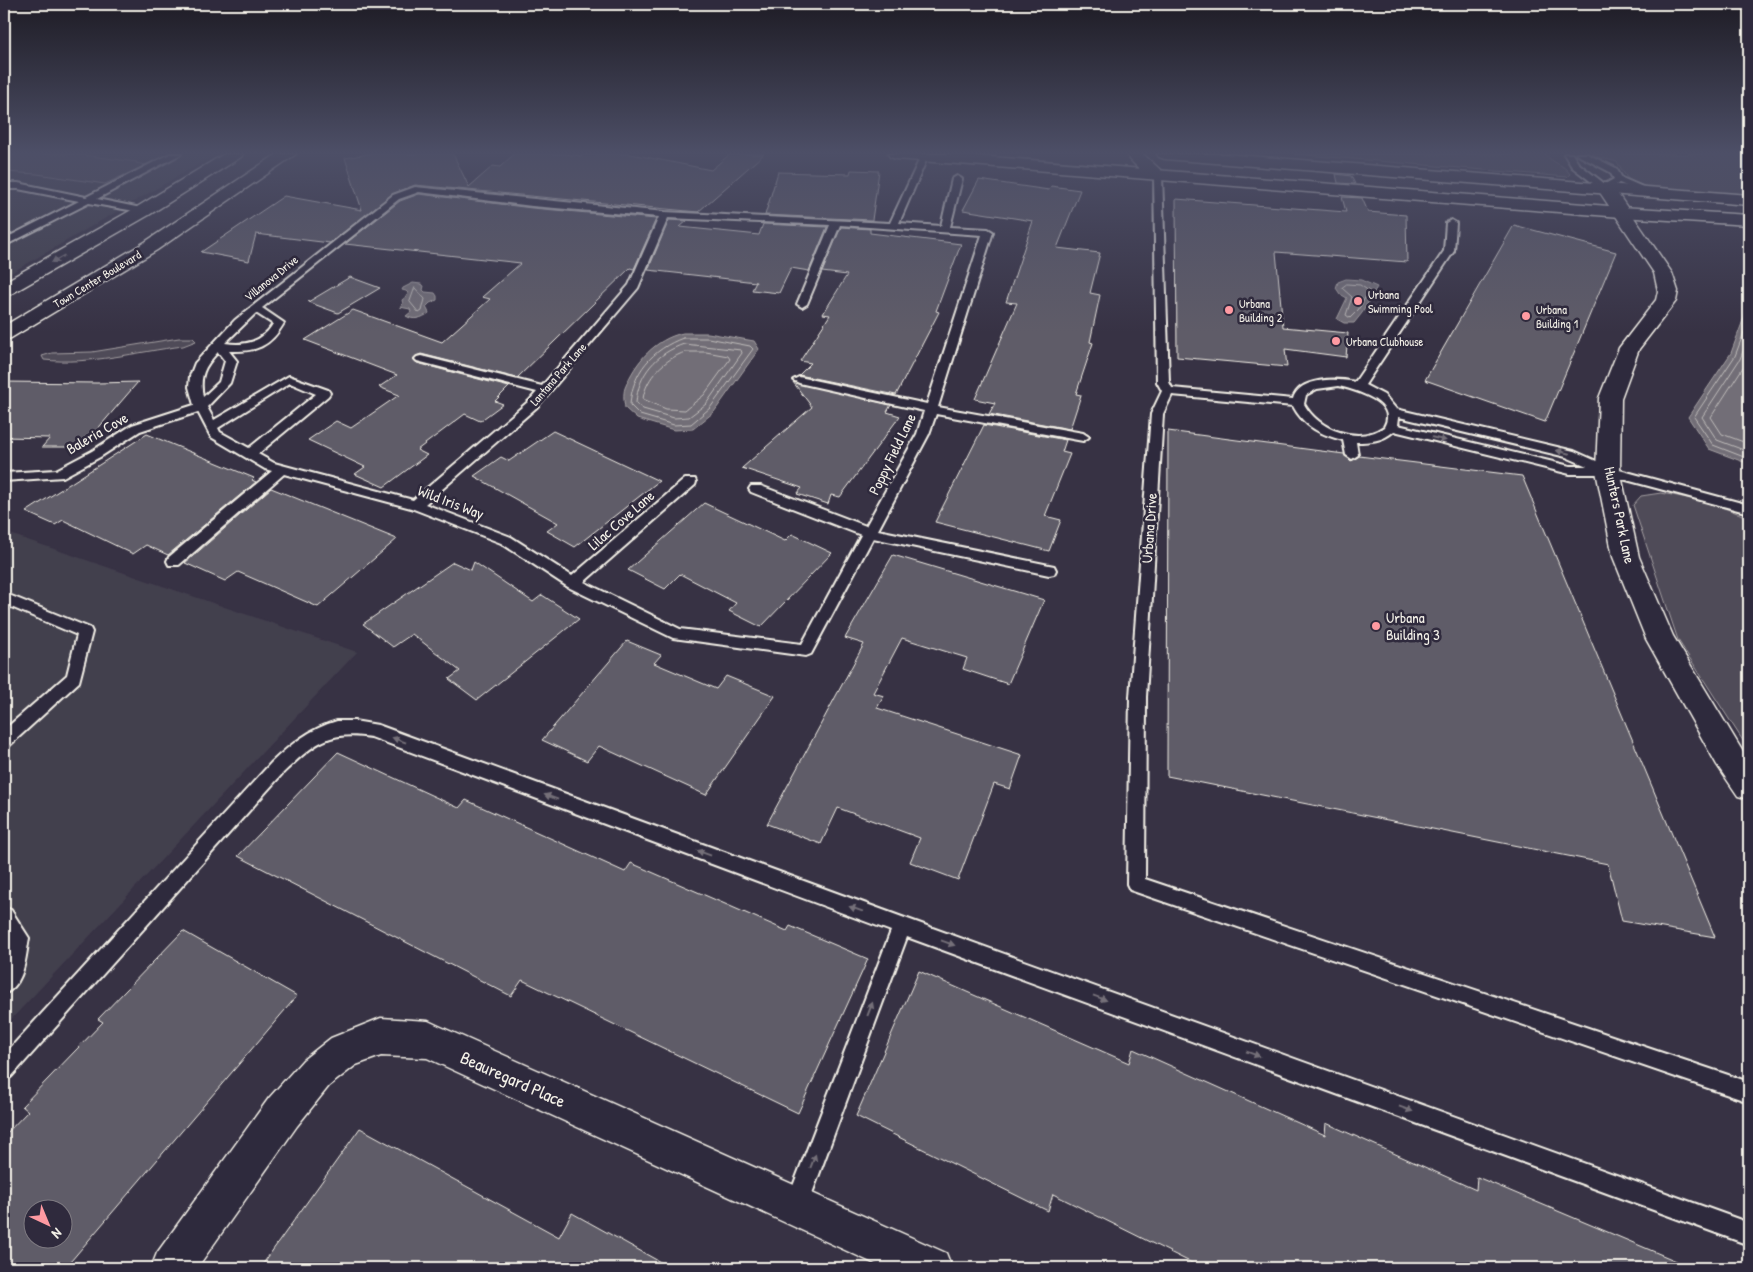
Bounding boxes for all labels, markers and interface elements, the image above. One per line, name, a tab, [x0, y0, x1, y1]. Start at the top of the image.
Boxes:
street label: Town Center Boulevard	[50, 246, 144, 312]
street label: Villanova Drive	[241, 251, 302, 305]
one-way arrow	[51, 255, 64, 264]
place label: Urbana Swimming Pool	[1368, 286, 1434, 317]
place label: Urbana Building 2	[1239, 295, 1283, 326]
marker: Urbana Swimming Pool	[1352, 295, 1364, 307]
place label: Urbana Building 1	[1536, 301, 1578, 332]
marker: Urbana Building 2	[1223, 304, 1235, 316]
marker: Urbana Building 1	[1520, 310, 1532, 322]
place label: Urbana Clubhouse	[1346, 333, 1424, 350]
marker: Urbana Clubhouse	[1330, 335, 1342, 347]
street label: Lantana Park Lane	[526, 339, 590, 409]
street label: Baleria Cove	[62, 407, 132, 459]
street label: Poppy Field Lane	[863, 410, 921, 498]
one-way arrow	[1431, 435, 1446, 443]
one-way arrow	[1555, 448, 1570, 456]
street label: Hunters Park Lane	[1599, 465, 1641, 565]
street label: Wild Iris Way	[415, 480, 487, 524]
street label: Lilac Cove Lane	[583, 485, 659, 555]
street label: Urbana Drive	[1136, 492, 1162, 564]
place label: Urbana Building 3	[1386, 607, 1440, 645]
marker: Urbana Building 3	[1370, 620, 1382, 632]
one-way arrow	[391, 736, 406, 744]
one-way arrow	[544, 793, 559, 800]
one-way arrow	[696, 849, 711, 857]
one-way arrow	[848, 905, 863, 913]
one-way arrow	[941, 939, 956, 947]
one-way arrow	[1093, 995, 1108, 1002]
one-way arrow	[867, 1002, 875, 1016]
street label: Beauregard Place	[457, 1045, 569, 1113]
one-way arrow	[1246, 1050, 1261, 1058]
one-way arrow	[1399, 1105, 1414, 1113]
one-way arrow	[809, 1153, 817, 1168]
north arrow	[22, 1200, 72, 1250]
text: N	[48, 1224, 67, 1244]

